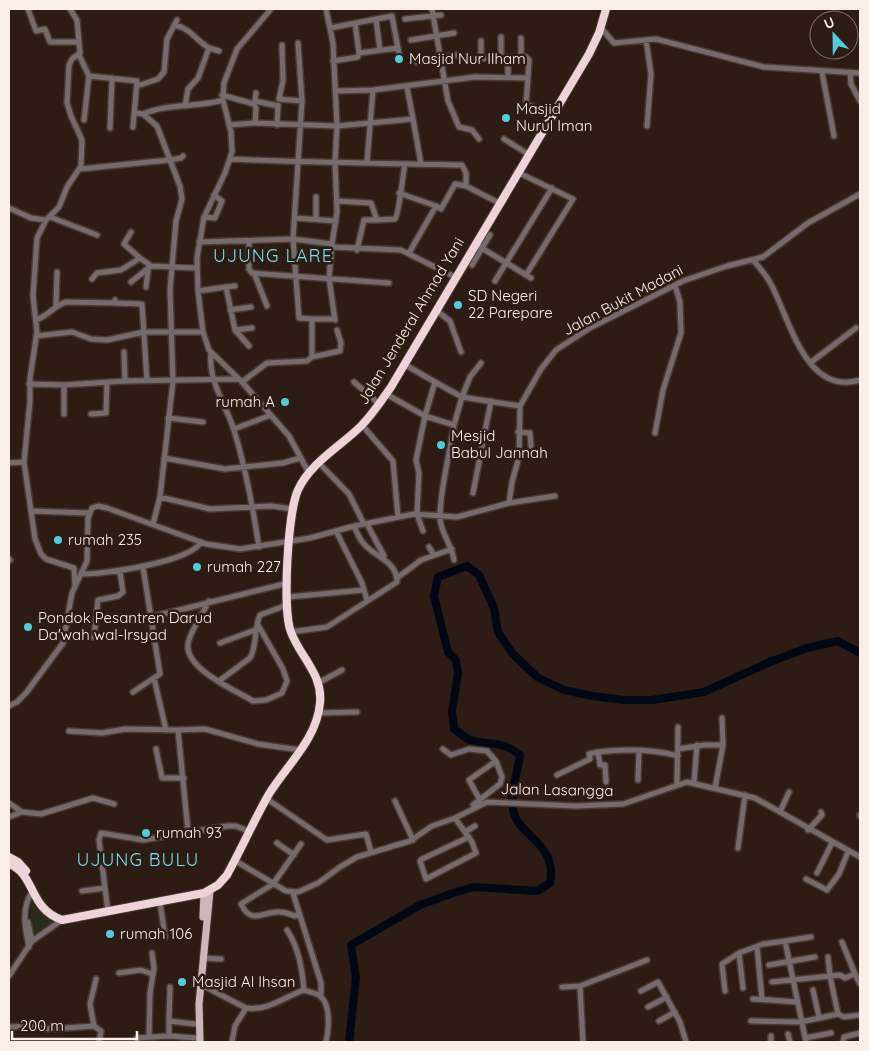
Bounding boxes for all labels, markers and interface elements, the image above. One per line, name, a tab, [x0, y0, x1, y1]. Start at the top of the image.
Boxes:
north arrow	[809, 10, 859, 60]
text: U	[821, 13, 837, 33]
place label: Masjid Nur Ilham	[409, 49, 526, 68]
marker: Masjid Nur Ilham	[393, 53, 405, 65]
place label: Masjid Nurul Iman	[516, 99, 593, 135]
marker: Masjid Nurul Iman	[500, 112, 512, 124]
street label: Jalan Jenderal Ahmad Yani	[353, 234, 468, 408]
district label: UJUNG LARE	[213, 244, 333, 267]
street label: Jalan Bukit Madani	[559, 260, 686, 339]
place label: SD Negeri 22 Parepare	[468, 286, 553, 322]
marker: SD Negeri 22 Parepare	[452, 299, 464, 311]
place label: rumah A	[216, 392, 275, 411]
marker: rumah A	[279, 396, 291, 408]
place label: Mesjid Babul Jannah	[451, 426, 548, 462]
marker: Mesjid Babul Jannah	[435, 439, 447, 451]
place label: rumah 235	[68, 530, 142, 549]
marker: rumah 235	[52, 534, 64, 546]
place label: rumah 227	[207, 557, 281, 576]
marker: rumah 227	[191, 561, 203, 573]
place label: Pondok Pesantren Darud Da'wah wal-Irsyad	[38, 608, 212, 644]
marker: Pondok Pesantren Darud Da'wah wal-Irsyad	[22, 621, 34, 633]
street label: Jalan Lasangga	[500, 779, 614, 800]
place label: rumah 93	[156, 823, 222, 842]
marker: rumah 93	[140, 827, 152, 839]
district label: UJUNG BULU	[77, 848, 199, 871]
place label: rumah 106	[120, 924, 192, 943]
marker: rumah 106	[104, 928, 116, 940]
place label: Masjid Al Ihsan	[192, 972, 295, 991]
marker: Masjid Al Ihsan	[176, 976, 188, 988]
scale bar	[12, 1008, 138, 1040]
text: 200 m	[20, 1016, 64, 1035]

